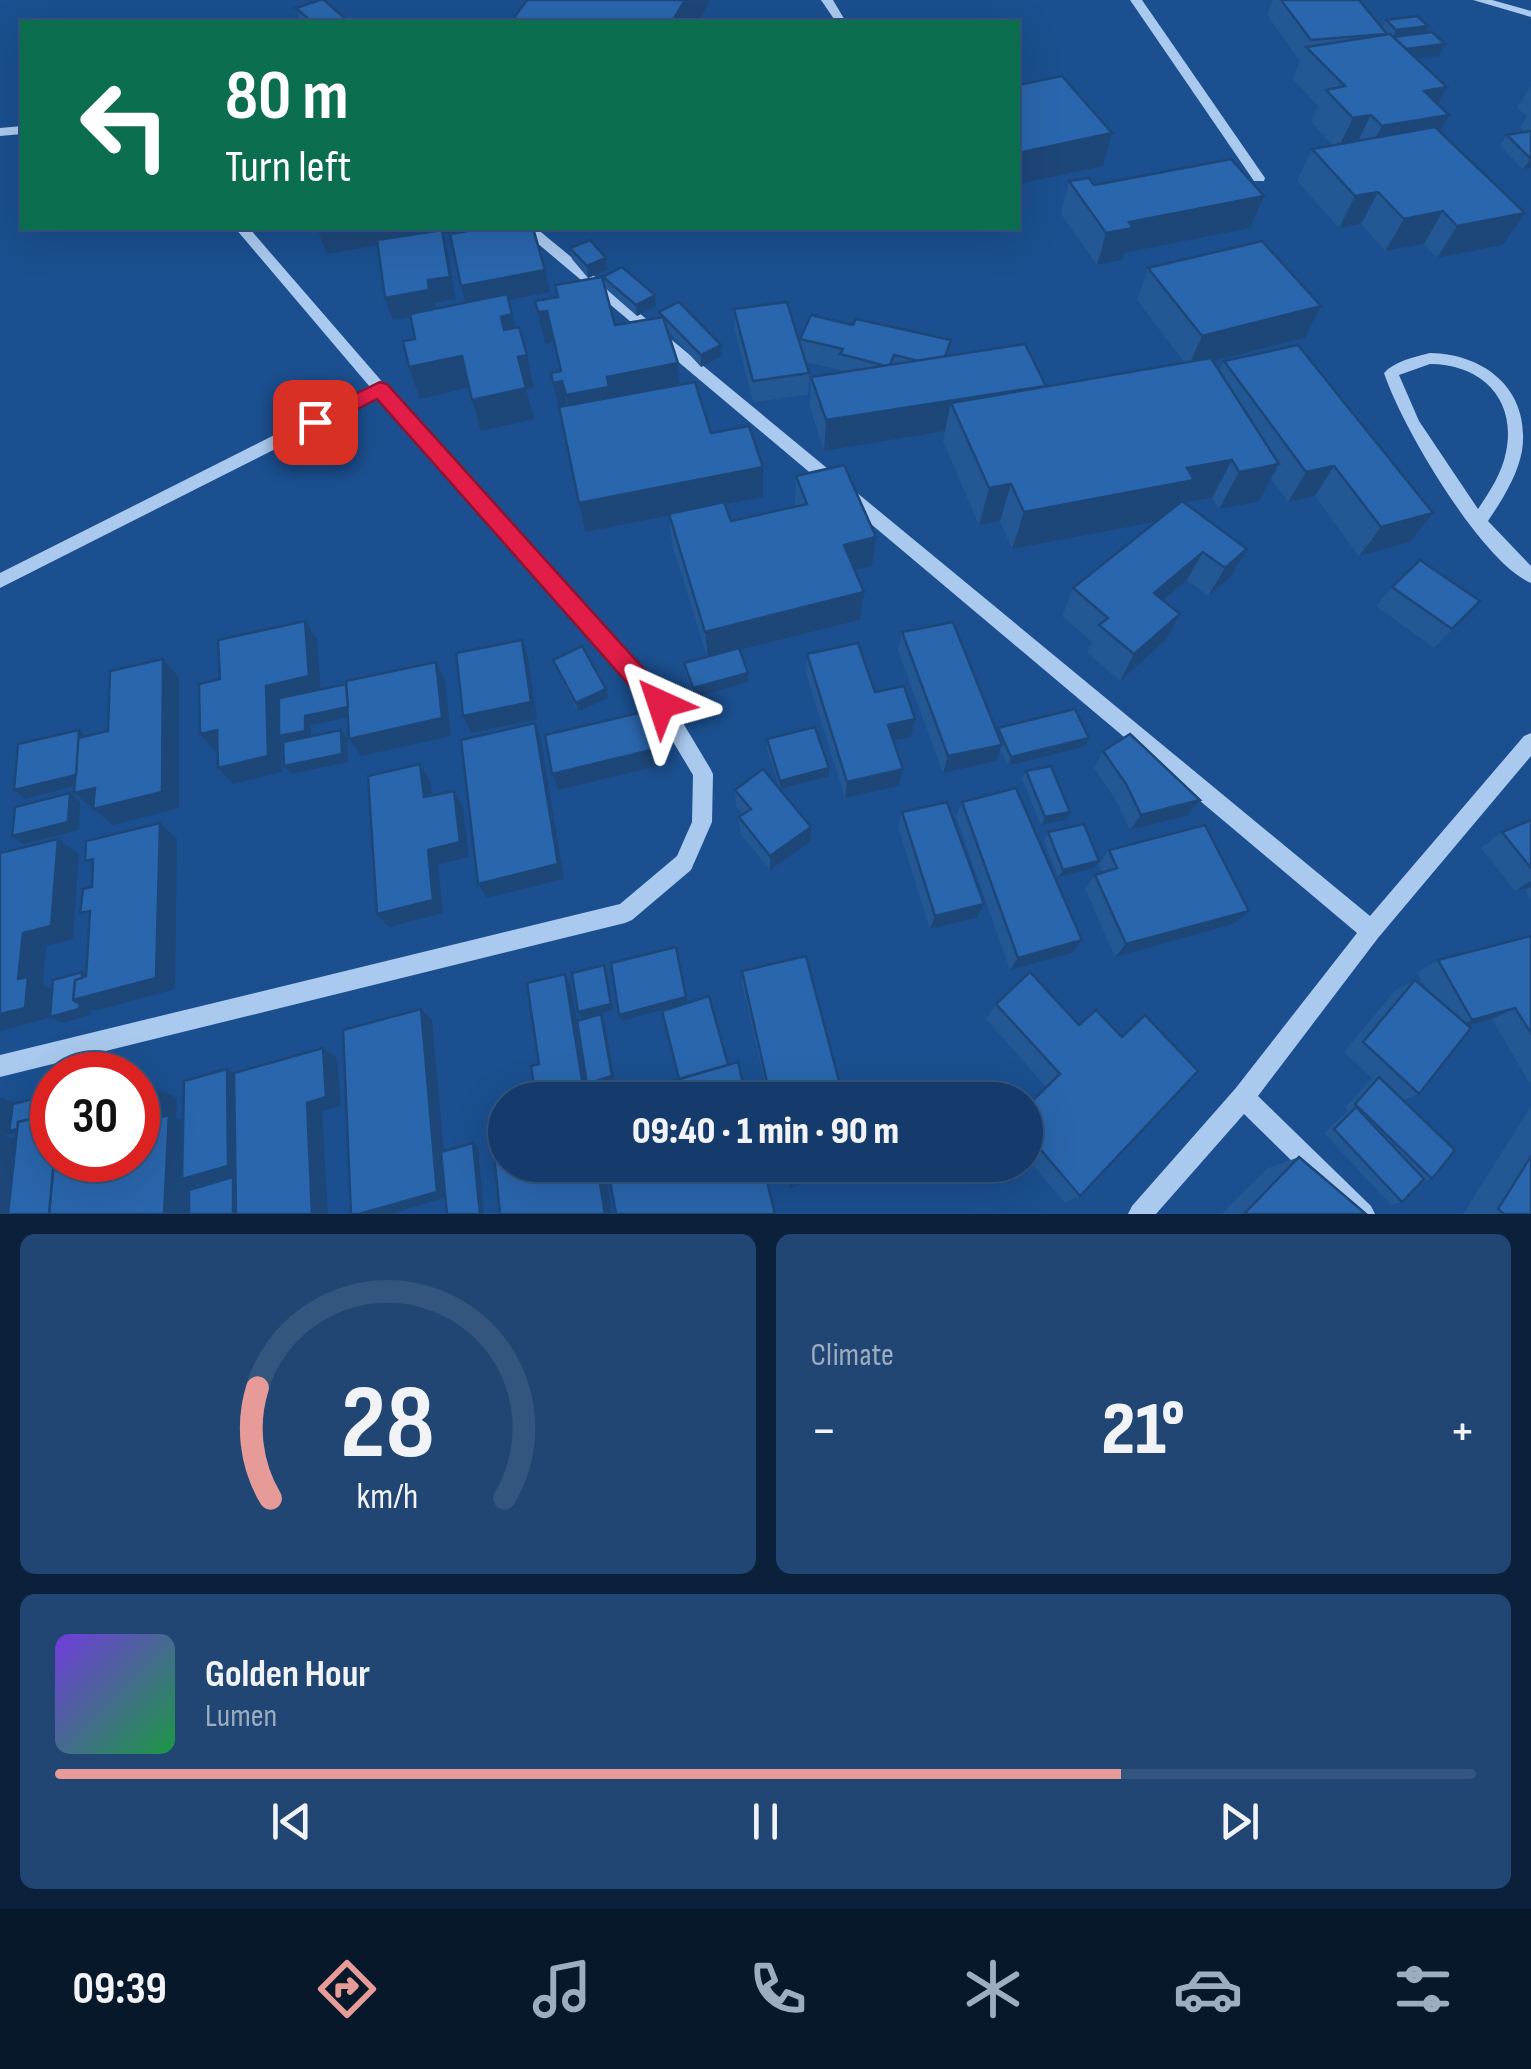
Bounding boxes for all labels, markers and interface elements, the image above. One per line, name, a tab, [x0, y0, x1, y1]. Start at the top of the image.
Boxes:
text: 80 m	[225, 55, 349, 139]
icon: left	[60, 60, 190, 190]
text: Turn left	[225, 140, 351, 195]
pin	[273, 380, 358, 465]
icon: arrive	[288, 395, 343, 450]
position arrow	[609, 652, 713, 756]
speed limit sign: 30	[30, 1052, 160, 1182]
text: 09:40 · 1 min · 90 m	[632, 1109, 899, 1154]
text: Climate	[811, 1336, 894, 1375]
text: 28	[340, 1362, 435, 1487]
text: 21°	[1101, 1385, 1185, 1476]
text: −	[811, 1398, 837, 1465]
text: +	[1449, 1398, 1476, 1465]
text: km/h	[357, 1476, 419, 1519]
text: Golden Hour	[205, 1652, 370, 1697]
text: Lumen	[205, 1697, 277, 1736]
icon: previous	[264, 1794, 319, 1849]
icon: pause	[738, 1794, 793, 1849]
icon: next	[1212, 1794, 1267, 1849]
icon: directions	[312, 1954, 382, 2024]
icon: music	[527, 1954, 597, 2024]
icon: phone	[743, 1954, 813, 2024]
icon: climate	[958, 1954, 1028, 2024]
icon: car	[1173, 1954, 1243, 2024]
icon: filters	[1388, 1954, 1458, 2024]
text: 09:39	[73, 1962, 167, 2017]

